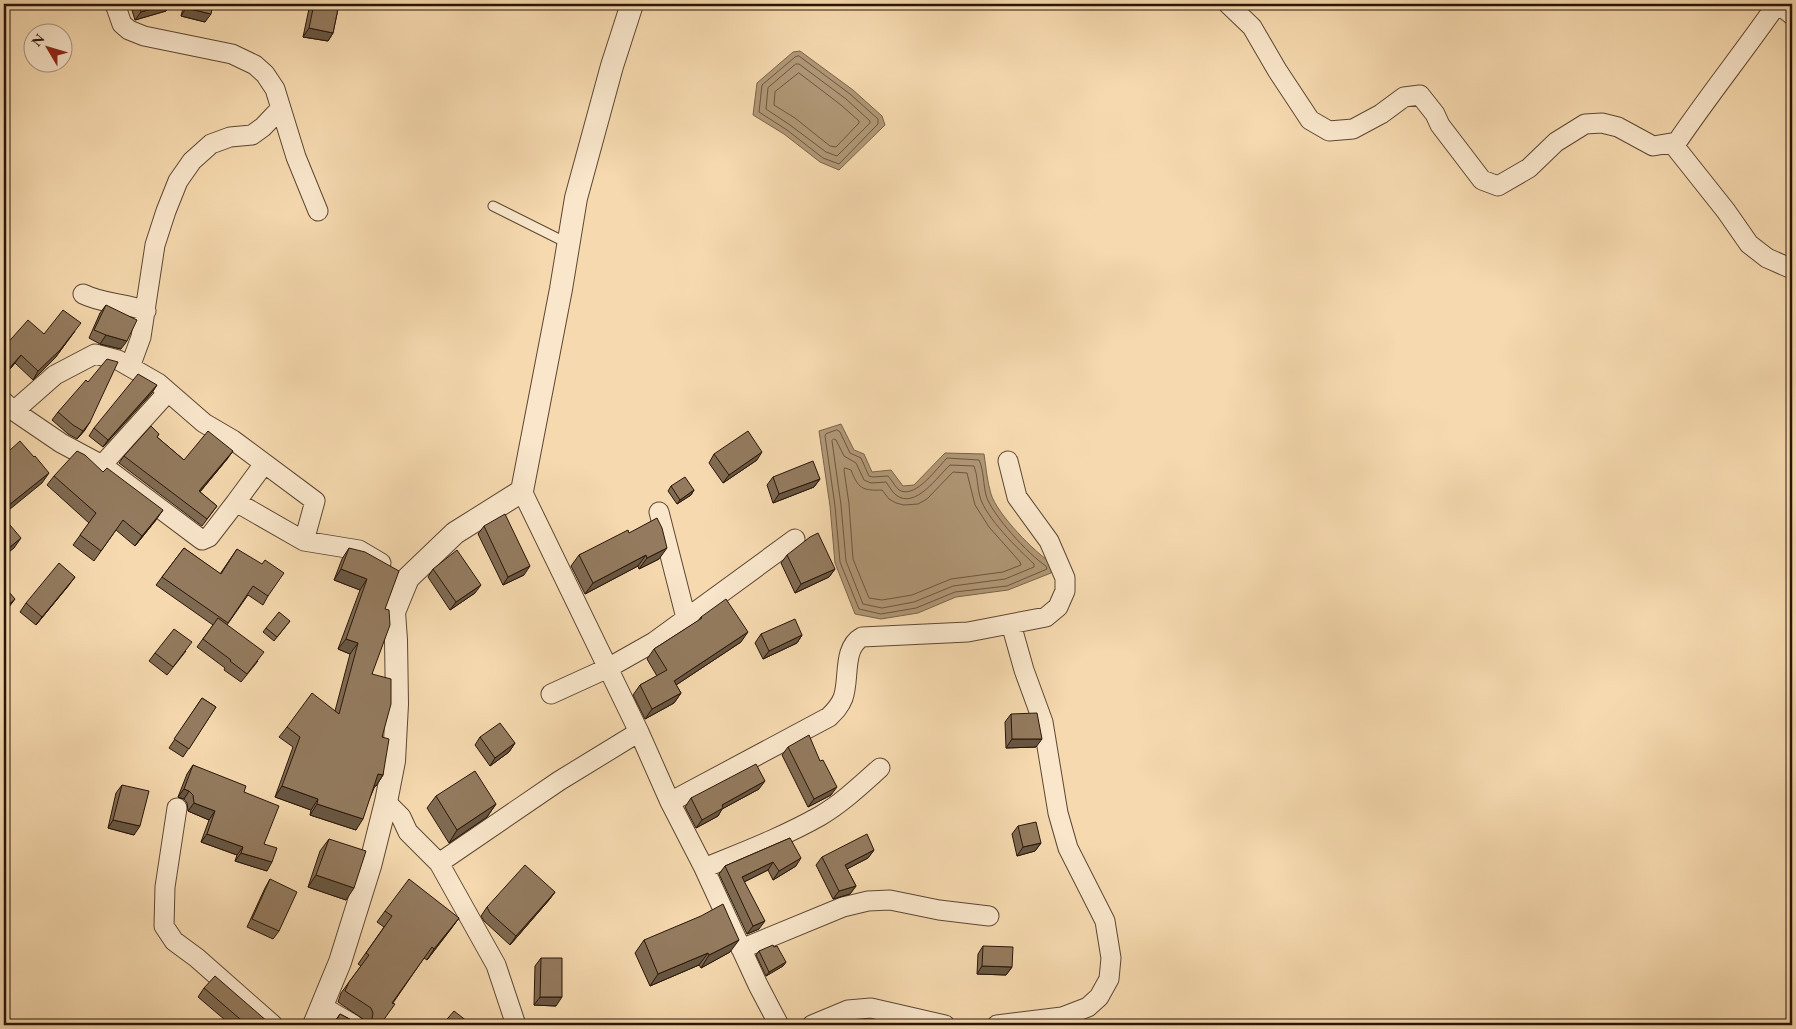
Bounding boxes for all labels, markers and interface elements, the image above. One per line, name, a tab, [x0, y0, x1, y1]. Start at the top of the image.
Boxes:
north arrow	[22, 22, 72, 72]
text: N	[27, 29, 49, 50]

